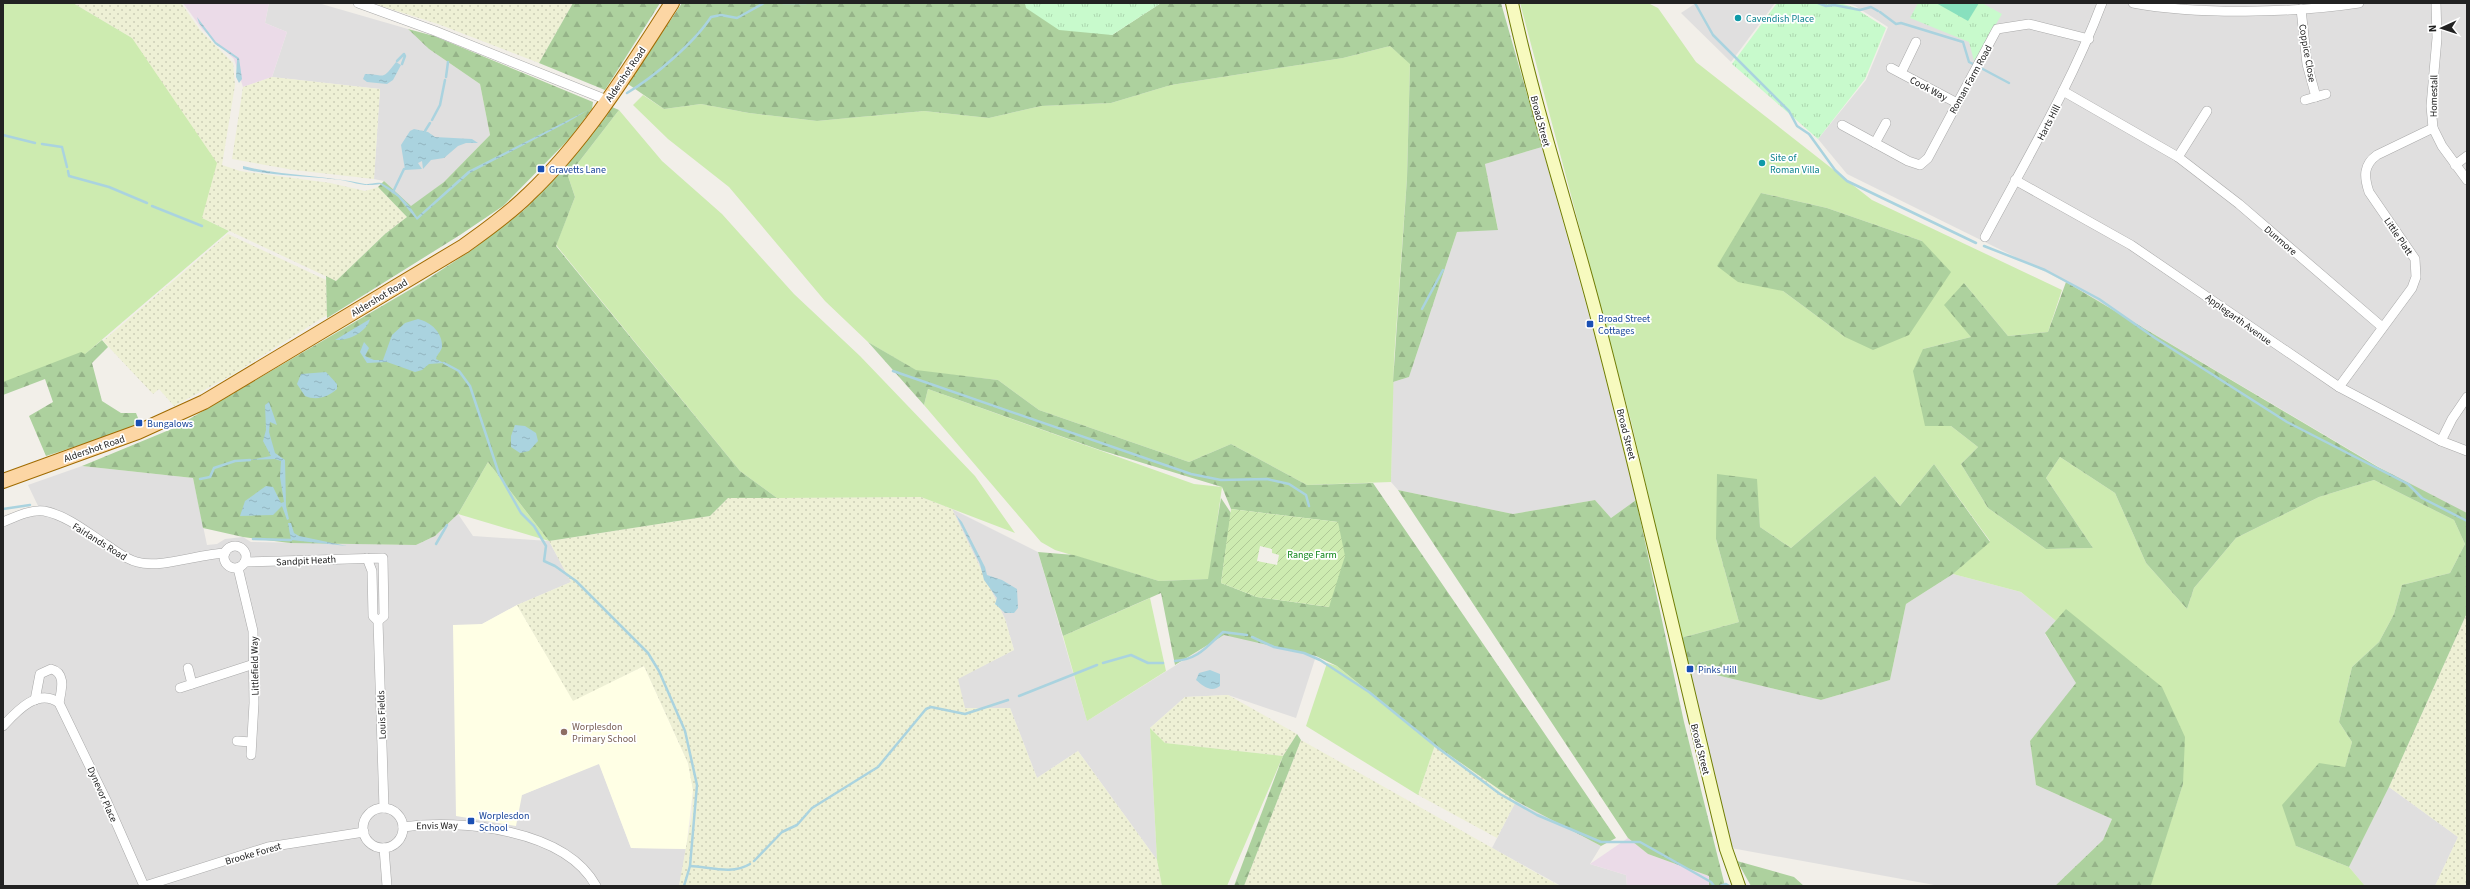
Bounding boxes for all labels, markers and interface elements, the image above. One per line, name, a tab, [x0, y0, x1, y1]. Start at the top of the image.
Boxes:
north arrow	[2422, 8, 2462, 48]
place label: Cavendish Place	[1746, 12, 1814, 26]
marker: Cavendish Place	[1733, 13, 1743, 23]
street label: Coppice Close	[2295, 23, 2319, 83]
text: N	[2425, 24, 2440, 33]
street label: Roman Farm Road	[1946, 43, 1996, 116]
street label: Aldershot Road	[602, 44, 649, 105]
street label: Cook Way	[1907, 73, 1950, 105]
street label: Homestall	[2427, 74, 2441, 117]
street label: Broad Street	[1527, 94, 1554, 149]
street label: Harts Hill	[2034, 102, 2064, 143]
place label: Site of Roman Villa	[1770, 151, 1820, 177]
marker: Site of Roman Villa	[1757, 158, 1767, 168]
place label: Gravetts Lane	[549, 163, 606, 177]
marker: Gravetts Lane	[536, 164, 546, 174]
street label: Little Platt	[2380, 215, 2416, 259]
street label: Dunmore	[2261, 223, 2300, 259]
street label: Aldershot Road	[349, 275, 410, 320]
street label: Applegarth Avenue	[2202, 291, 2275, 349]
place label: Broad Street Cottages	[1598, 312, 1651, 338]
marker: Broad Street Cottages	[1585, 319, 1595, 329]
street label: Broad Street	[1613, 407, 1639, 462]
place label: Bungalows	[147, 417, 193, 431]
marker: Bungalows	[134, 418, 144, 428]
street label: Aldershot Road	[62, 432, 127, 466]
street label: Fairlands Road	[70, 520, 129, 564]
park label: Range Farm	[1287, 548, 1337, 562]
street label: Sandpit Heath	[276, 552, 336, 570]
street label: Littlefield Way	[247, 636, 263, 696]
place label: Pinks Hill	[1698, 663, 1737, 677]
marker: Pinks Hill	[1685, 664, 1695, 674]
street label: Louis Fields	[374, 690, 390, 740]
place label: Worplesdon Primary School	[572, 720, 636, 746]
street label: Broad Street	[1687, 722, 1713, 777]
marker: Worplesdon Primary School	[559, 727, 569, 737]
street label: Dynevor Place	[84, 764, 121, 824]
place label: Worplesdon School	[479, 809, 529, 835]
marker: Worplesdon School	[466, 816, 476, 826]
street label: Envis Way	[416, 819, 458, 833]
street label: Brooke Forest	[224, 839, 284, 869]

